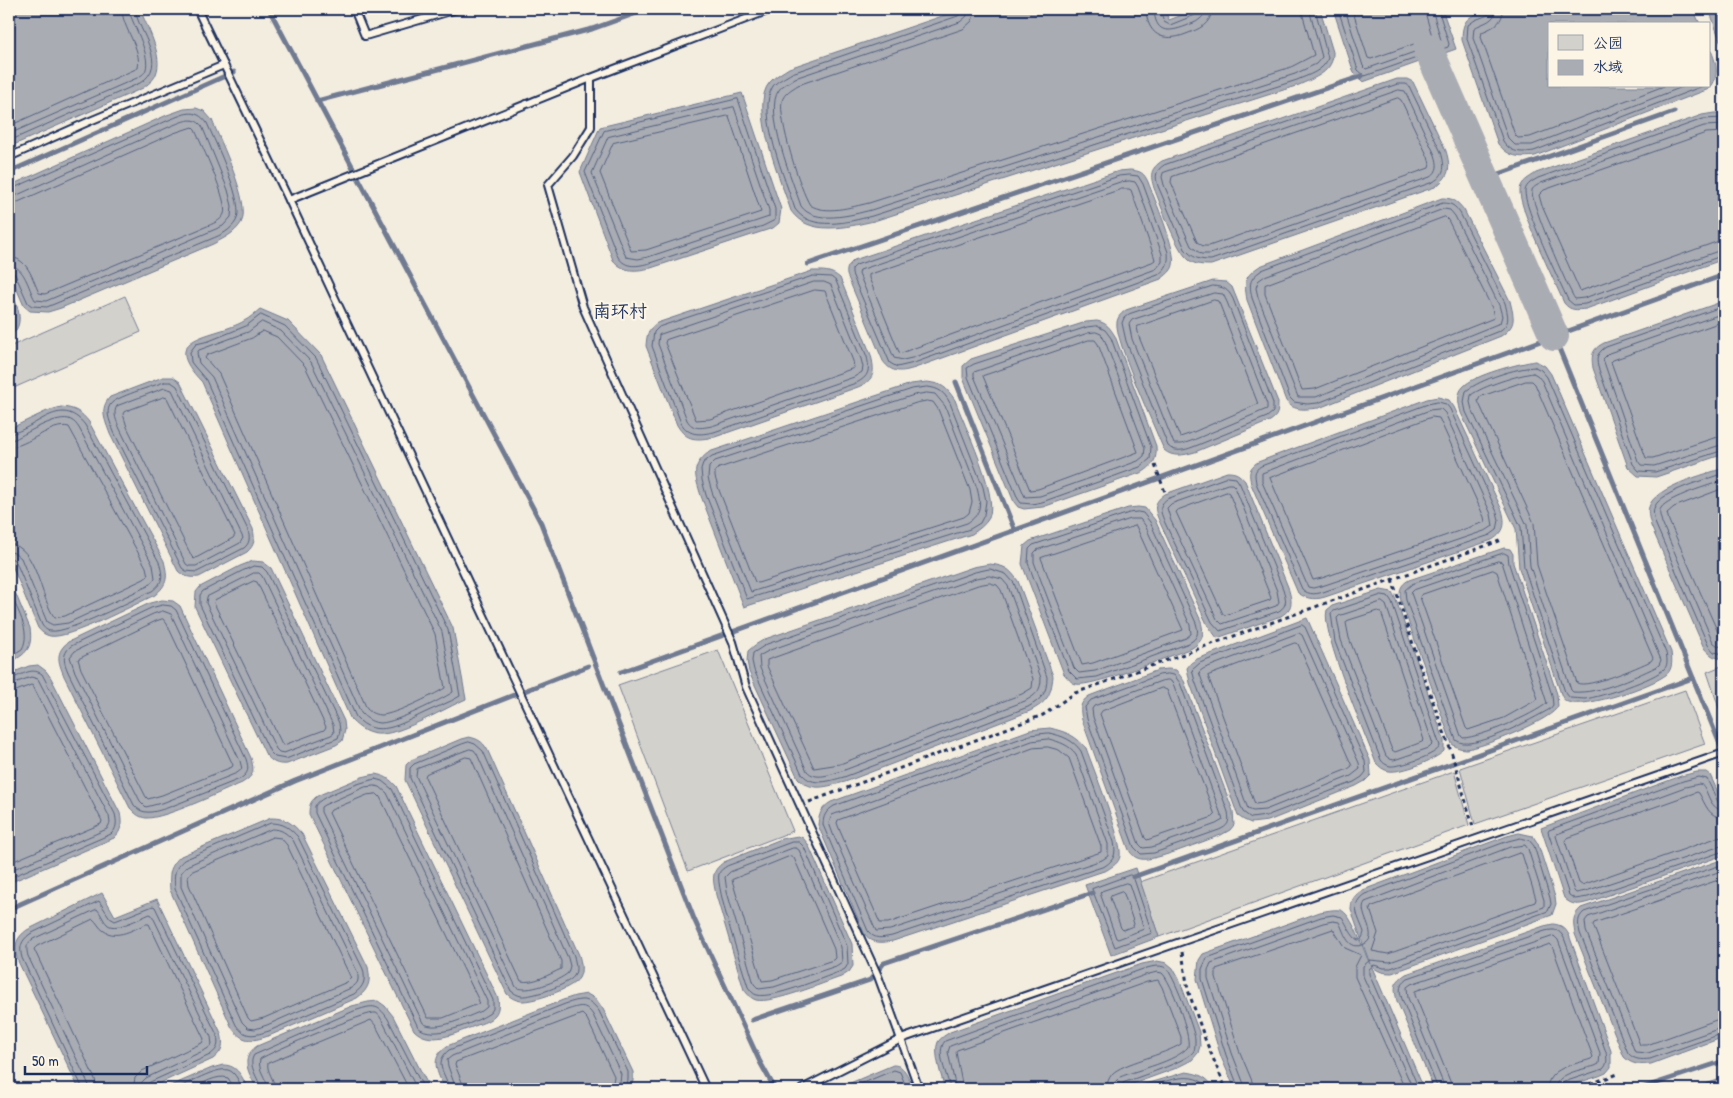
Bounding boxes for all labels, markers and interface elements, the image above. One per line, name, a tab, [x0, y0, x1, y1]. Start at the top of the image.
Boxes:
legend	[1548, 22, 1710, 88]
text: 公园	[1593, 32, 1623, 53]
text: 水域	[1593, 56, 1623, 77]
district label: 南环村	[593, 298, 647, 323]
scale bar	[25, 1043, 148, 1075]
text: 50 m	[32, 1050, 59, 1071]

